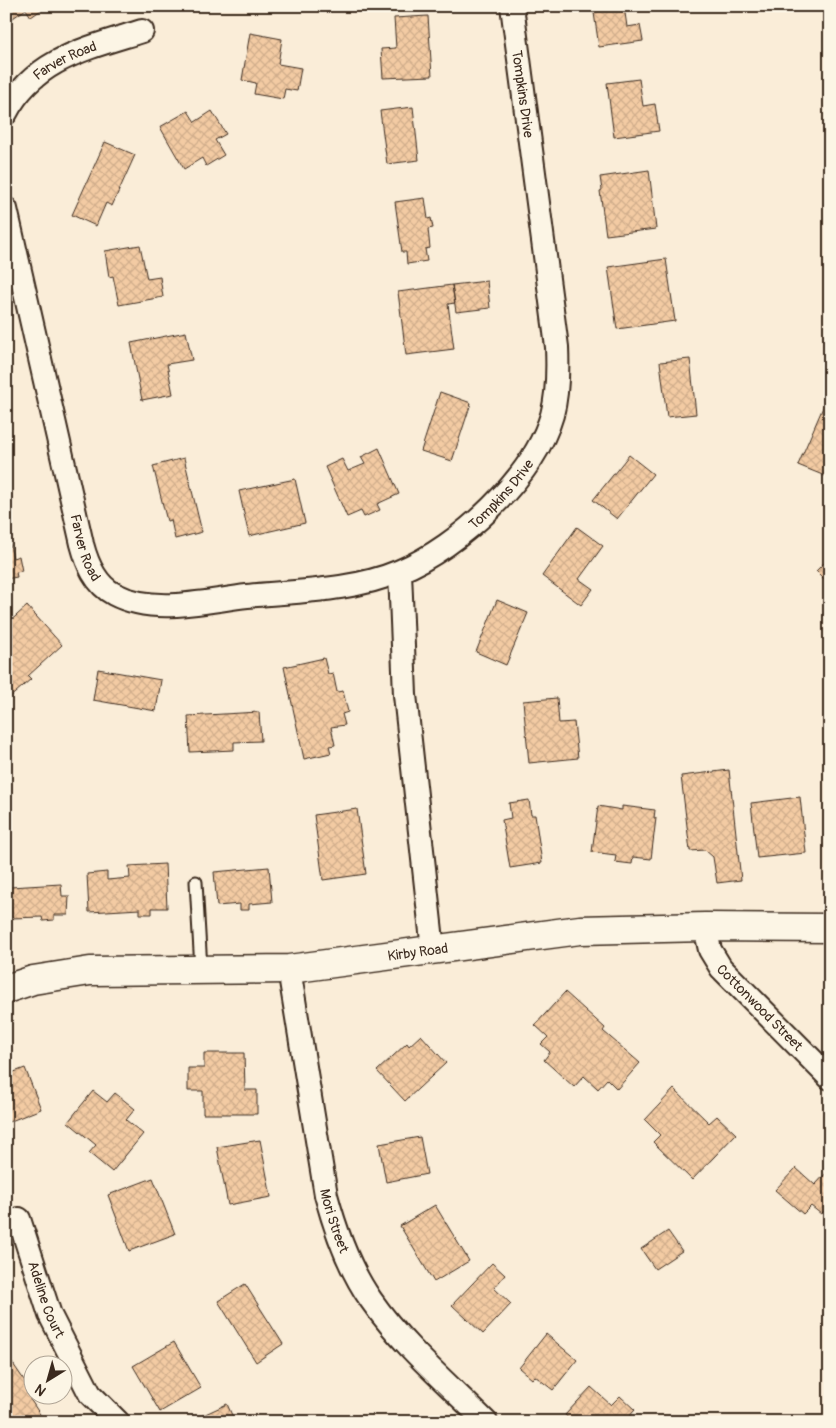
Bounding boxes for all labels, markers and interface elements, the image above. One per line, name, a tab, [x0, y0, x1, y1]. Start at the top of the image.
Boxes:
street label: Farver Road	[30, 38, 99, 84]
street label: Tompkins Drive	[508, 49, 537, 139]
street label: Tompkins Drive	[466, 456, 537, 533]
street label: Farver Road	[67, 513, 104, 585]
street label: Kirby Road	[386, 940, 449, 965]
street label: Cottonwood Street	[713, 961, 806, 1055]
street label: Mori Street	[316, 1188, 352, 1256]
street label: Adeline Court	[24, 1259, 68, 1341]
north arrow	[22, 1356, 72, 1406]
text: N	[32, 1380, 49, 1400]

